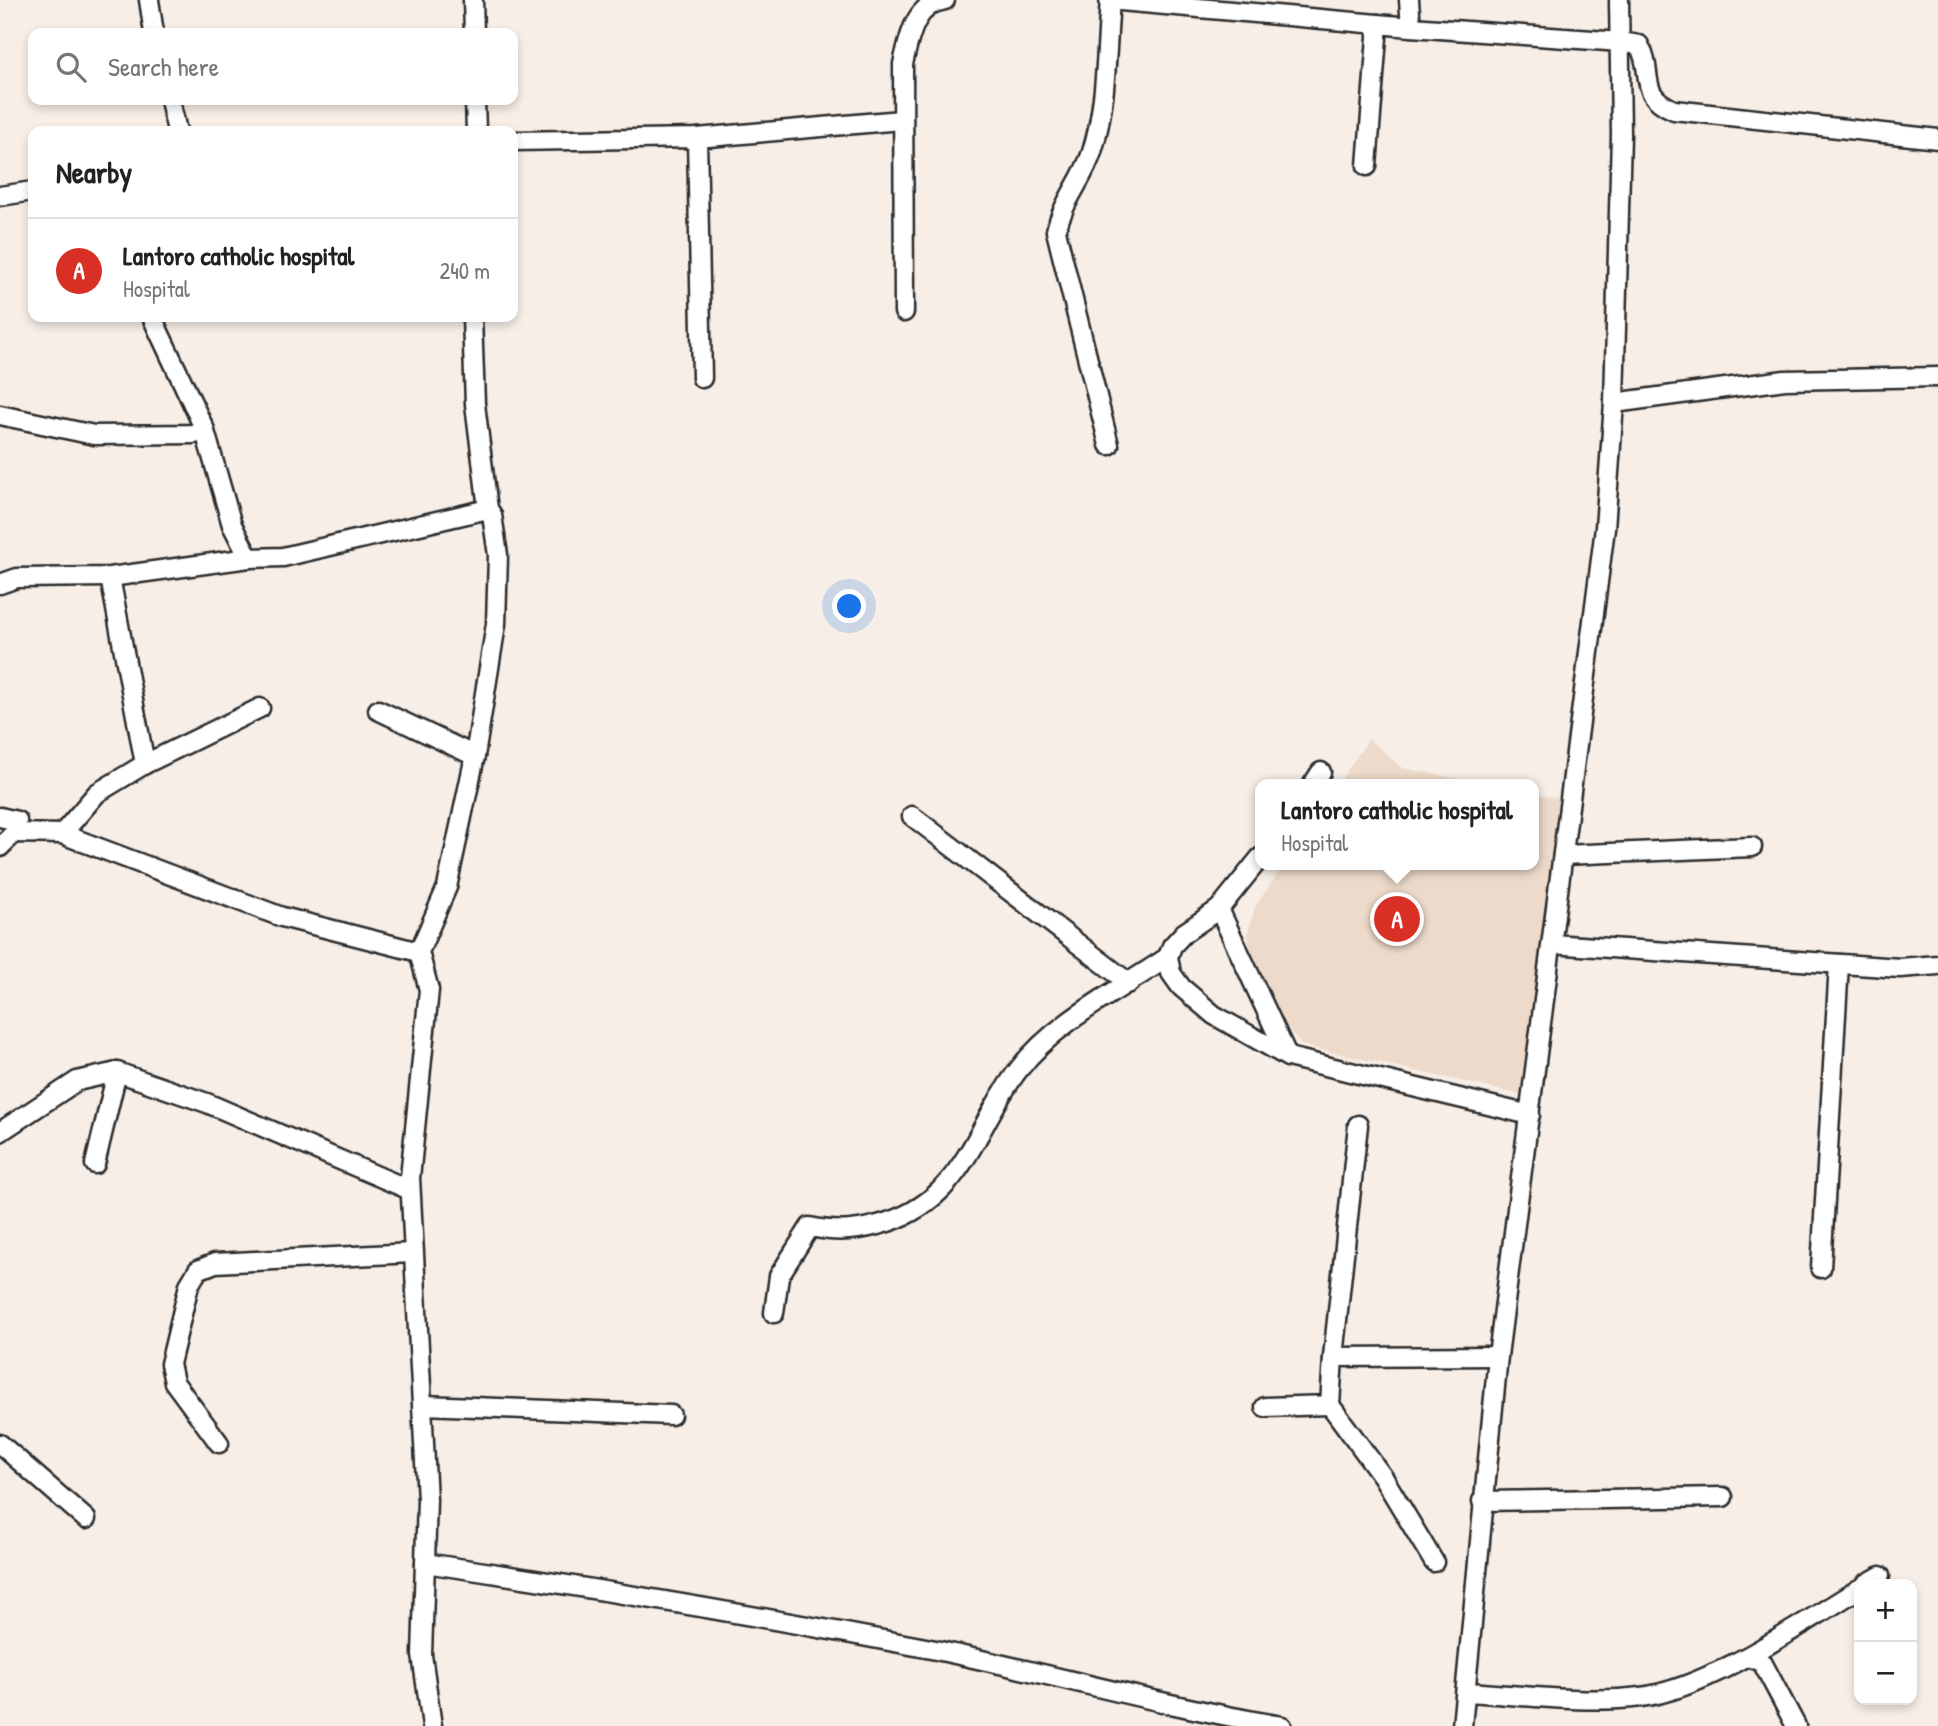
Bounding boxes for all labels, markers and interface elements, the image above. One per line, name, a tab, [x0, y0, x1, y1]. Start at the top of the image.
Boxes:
search box	[28, 28, 518, 105]
icon: search	[52, 48, 90, 86]
text: Search here	[108, 49, 219, 84]
text: Nearby	[56, 152, 132, 192]
text: Lantoro catholic hospital	[123, 238, 354, 273]
text: A	[73, 255, 85, 286]
text: 240 m	[439, 255, 490, 286]
text: Hospital	[123, 273, 190, 304]
your location	[832, 589, 866, 623]
popup	[1255, 779, 1539, 870]
text: Lantoro catholic hospital	[1281, 792, 1513, 827]
text: Hospital	[1281, 827, 1348, 858]
pin: A	[1374, 893, 1420, 945]
map controls	[1854, 1579, 1917, 1705]
button: +	[1854, 1579, 1917, 1642]
button: −	[1854, 1642, 1917, 1705]

